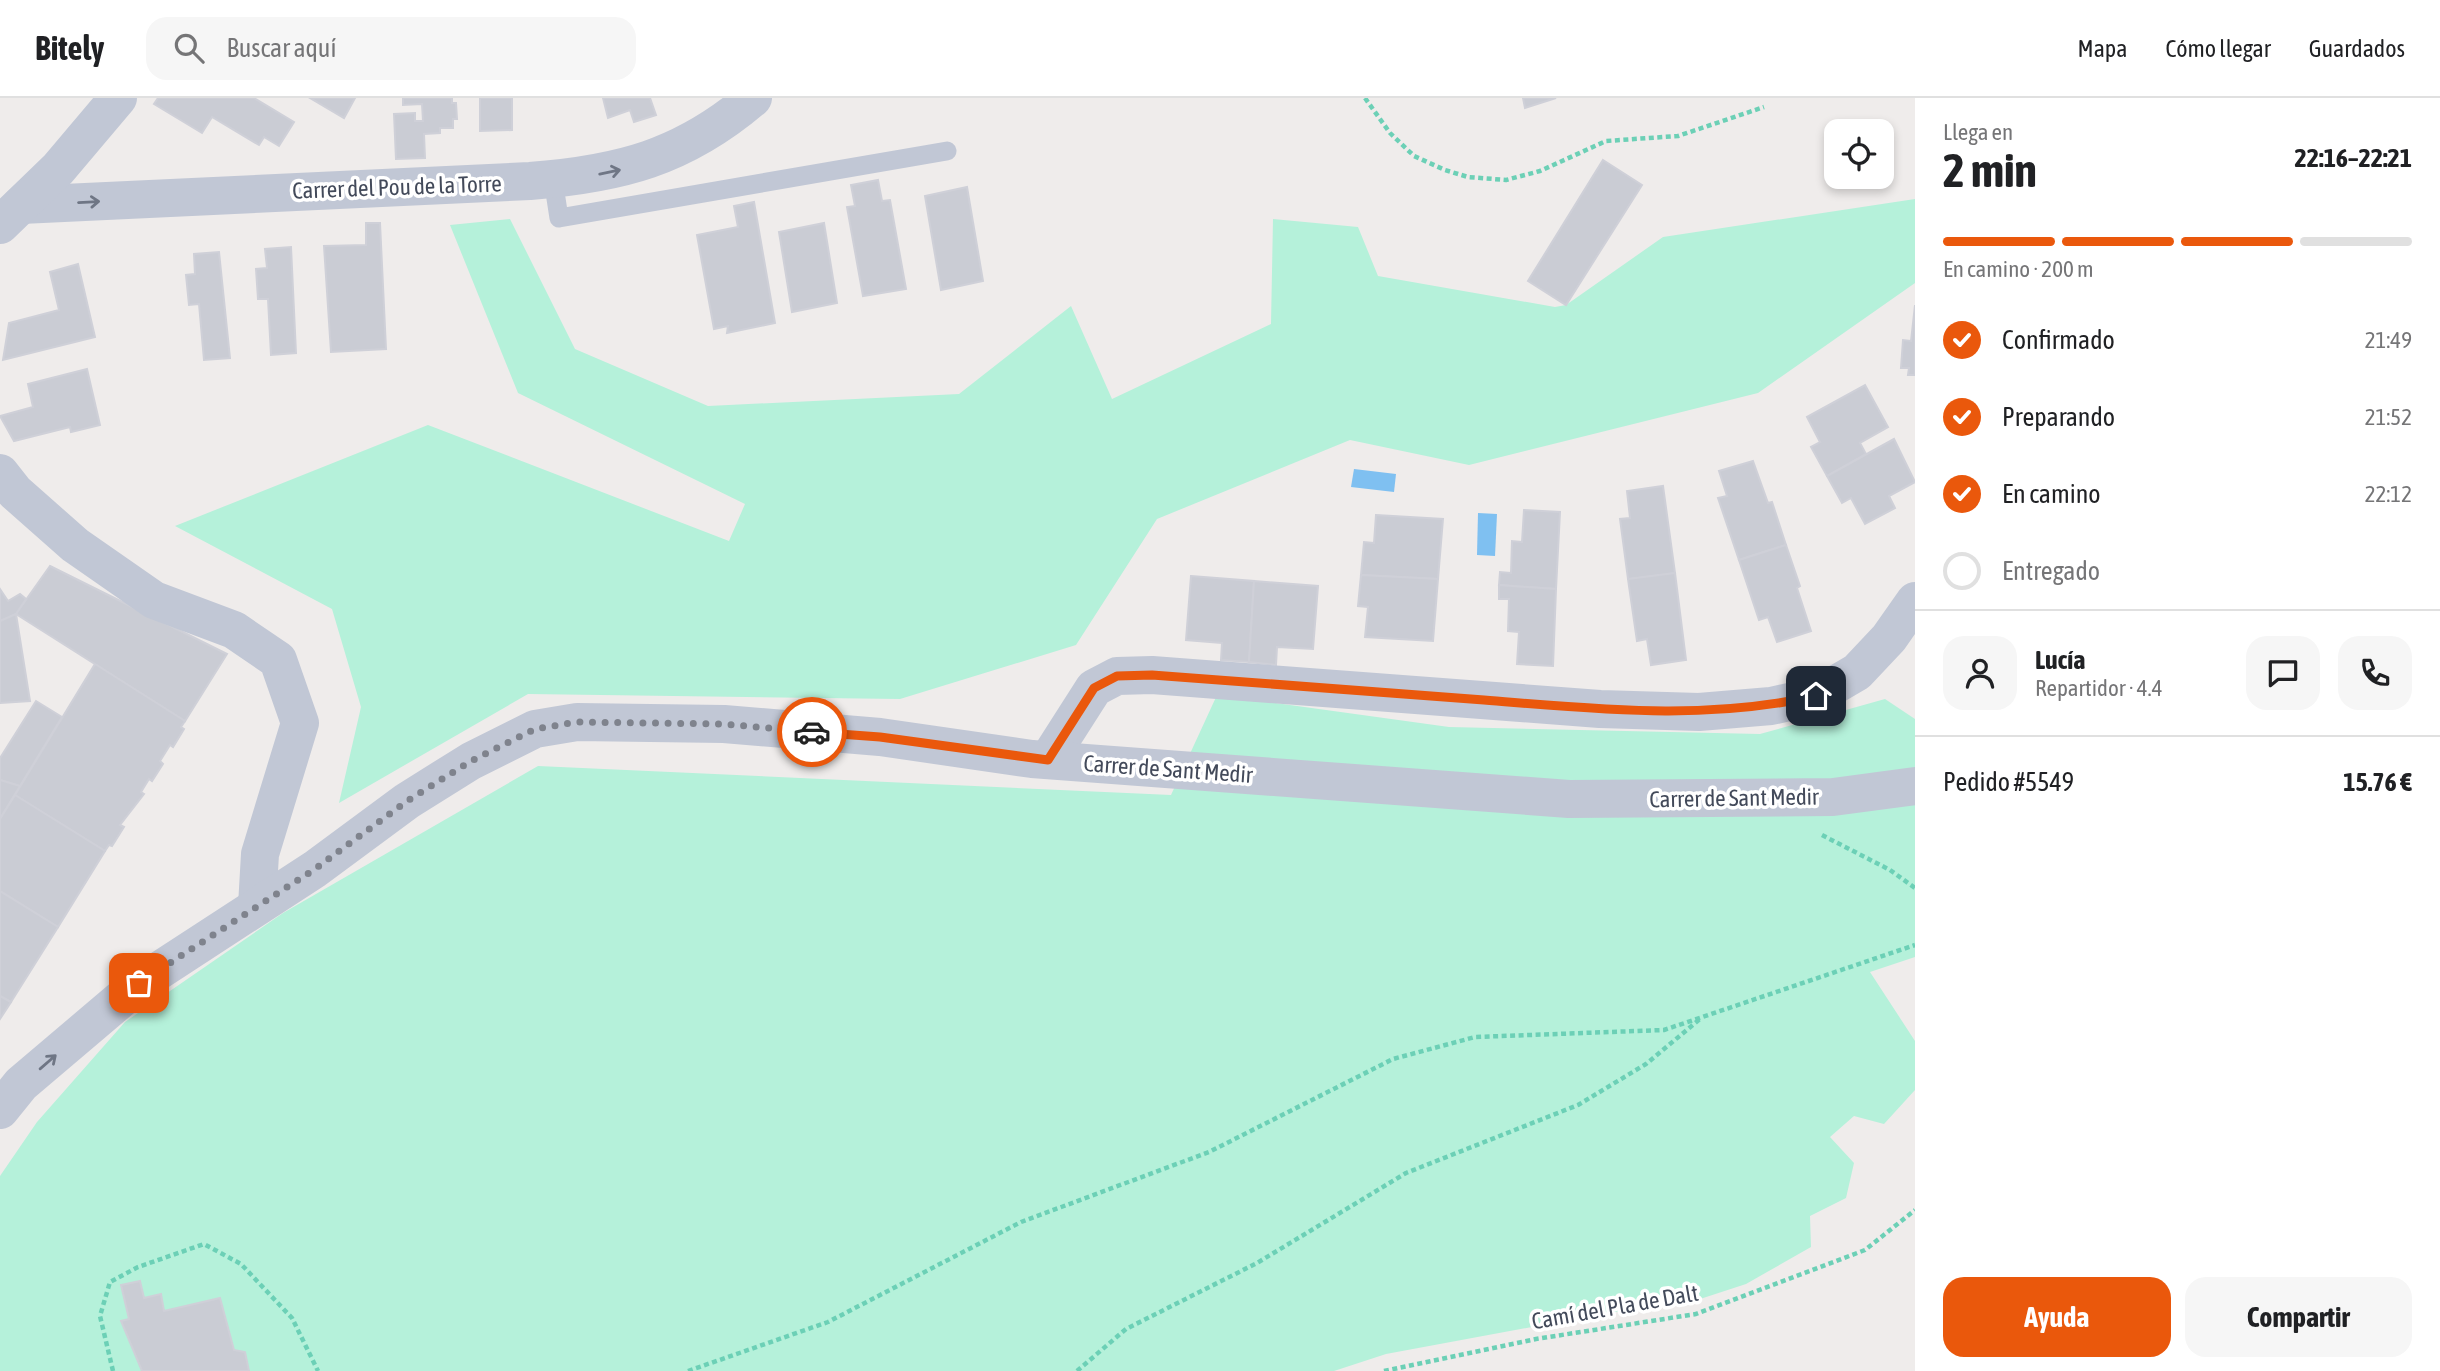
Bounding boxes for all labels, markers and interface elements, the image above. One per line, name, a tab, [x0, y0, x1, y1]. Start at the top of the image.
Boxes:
search box	[146, 17, 636, 80]
text: Bitely	[35, 29, 104, 67]
icon: search	[170, 29, 208, 67]
text: Buscar aquí	[226, 33, 336, 63]
text: Mapa	[2078, 35, 2127, 62]
text: Cómo llegar	[2165, 35, 2271, 62]
text: Guardados	[2309, 35, 2405, 62]
map controls	[1824, 119, 1894, 189]
button: locate	[1824, 119, 1894, 189]
text: Llega en	[1943, 119, 2013, 145]
text: 22:16–22:21	[2295, 143, 2412, 173]
text: 2 min	[1943, 144, 2037, 197]
one-way arrow	[598, 164, 621, 178]
street label: Carrer del Pou de la Torre	[292, 170, 502, 204]
one-way arrow	[78, 195, 100, 208]
text: En camino · 200 m	[1943, 256, 2094, 282]
icon: check	[1943, 321, 1981, 359]
text: Confirmado	[2002, 325, 2115, 355]
text: 21:49	[2365, 327, 2412, 353]
icon: check	[1943, 398, 1981, 436]
text: Preparando	[2002, 402, 2115, 432]
text: 21:52	[2365, 404, 2412, 430]
icon: check	[1943, 475, 1981, 513]
text: En camino	[2002, 479, 2101, 509]
text: 22:12	[2365, 481, 2412, 507]
text: Entregado	[2002, 556, 2100, 586]
button: person	[1943, 636, 2017, 710]
button: chat	[2246, 636, 2320, 710]
button: phone	[2338, 636, 2412, 710]
text: Lucía	[2035, 645, 2085, 675]
pin	[1786, 666, 1846, 726]
text: Repartidor · 4.4	[2035, 675, 2162, 701]
icon: home	[1797, 677, 1835, 715]
courier	[777, 697, 847, 767]
icon: car	[793, 713, 831, 751]
street label: Carrer de Sant Medir	[1083, 750, 1255, 788]
text: Pedido #5549	[1943, 767, 2074, 797]
text: 15.76 €	[2343, 767, 2412, 797]
street label: Carrer de Sant Medir	[1649, 784, 1820, 812]
pin	[109, 953, 169, 1013]
icon: bag	[120, 964, 158, 1002]
one-way arrow	[38, 1054, 56, 1070]
button: Ayuda	[1943, 1277, 2171, 1357]
button: Compartir	[2185, 1277, 2412, 1357]
street label: Camí del Pla de Dalt	[1530, 1280, 1700, 1334]

